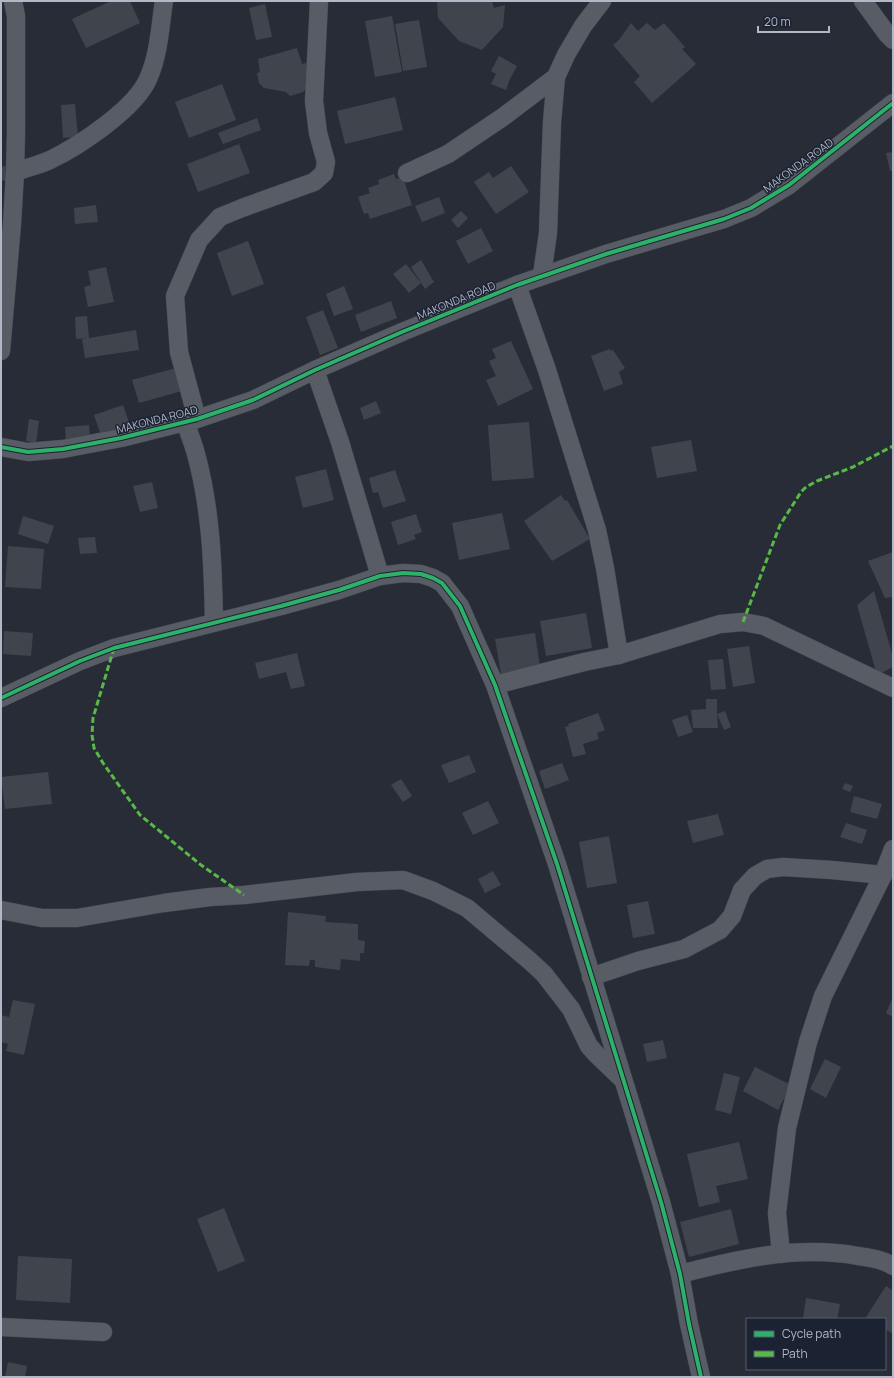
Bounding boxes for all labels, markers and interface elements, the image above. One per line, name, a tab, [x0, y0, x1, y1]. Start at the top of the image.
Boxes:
scale bar	[758, 8, 829, 34]
text: 20 m	[764, 13, 791, 30]
street label: MAKONDA ROAD	[760, 134, 836, 196]
street label: MAKONDA ROAD	[415, 277, 497, 323]
street label: MAKONDA ROAD	[115, 402, 199, 436]
legend	[746, 1318, 886, 1370]
text: Cycle path	[782, 1325, 841, 1342]
text: Path	[782, 1345, 808, 1362]

